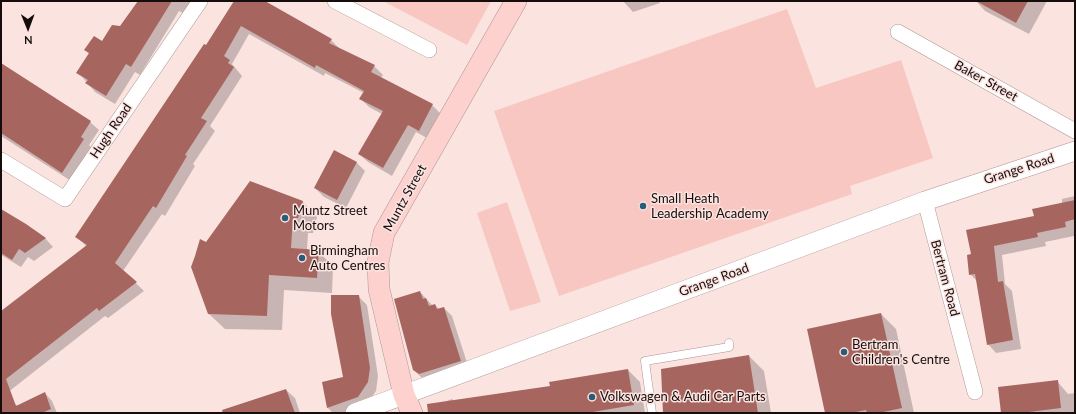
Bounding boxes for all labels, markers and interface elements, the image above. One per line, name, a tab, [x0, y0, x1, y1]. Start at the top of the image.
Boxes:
north arrow	[8, 8, 48, 48]
text: N	[24, 34, 33, 47]
street label: Baker Street	[952, 57, 1020, 105]
street label: Hugh Road	[87, 100, 135, 162]
street label: Grange Road	[982, 150, 1056, 188]
street label: Muntz Street	[380, 162, 430, 234]
place label: Small Heath Leadership Academy	[651, 191, 769, 222]
marker: Small Heath Leadership Academy	[638, 201, 648, 211]
place label: Muntz Street Motors	[293, 203, 367, 234]
marker: Muntz Street Motors	[280, 213, 290, 223]
street label: Bertram Road	[927, 238, 963, 318]
place label: Birmingham Auto Centres	[310, 243, 385, 274]
marker: Birmingham Auto Centres	[297, 253, 307, 263]
street label: Grange Road	[677, 260, 751, 300]
place label: Bertram Children's Centre	[852, 337, 950, 368]
marker: Bertram Children's Centre	[839, 347, 849, 357]
place label: Volkswagen & Audi Car Parts	[600, 389, 766, 405]
marker: Volkswagen & Audi Car Parts	[587, 392, 597, 402]

